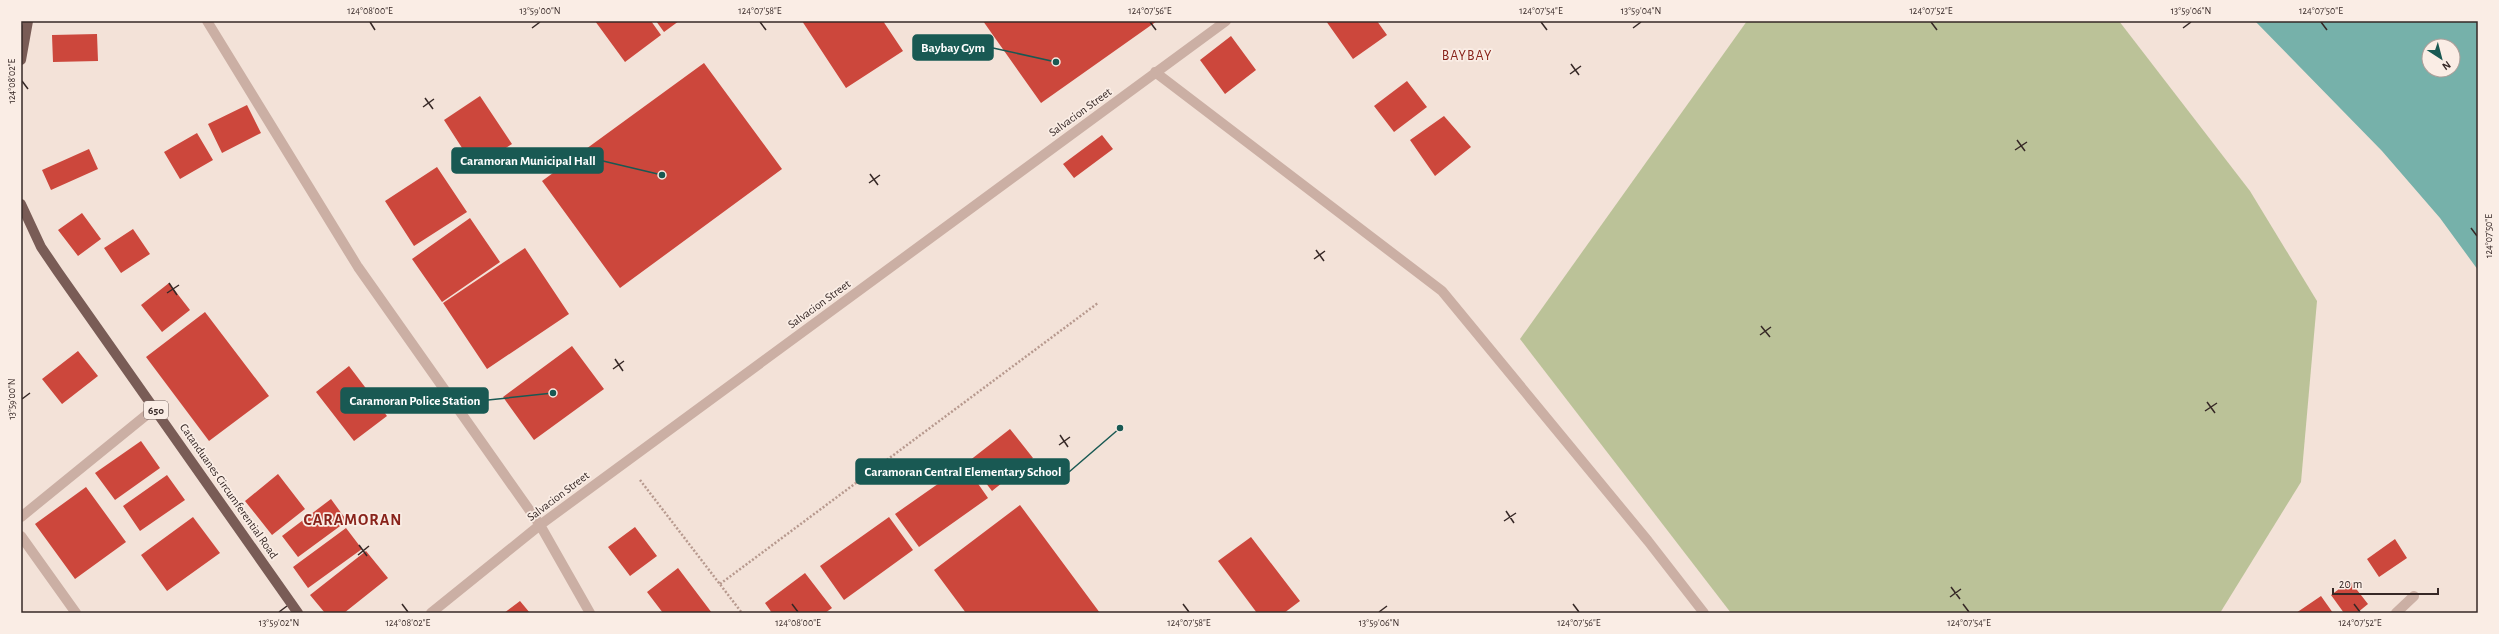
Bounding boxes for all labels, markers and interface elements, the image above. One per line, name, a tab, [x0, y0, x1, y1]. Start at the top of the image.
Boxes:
text: 124°08'00"E	[347, 6, 393, 16]
text: 13°59'00"N	[519, 6, 561, 16]
text: 124°07'58"E	[738, 6, 782, 16]
text: 124°07'56"E	[1128, 6, 1172, 16]
text: 124°07'54"E	[1519, 6, 1563, 16]
text: 13°59'04"N	[1621, 6, 1661, 16]
text: 124°07'52"E	[1909, 6, 1953, 16]
text: 13°59'06"N	[2171, 6, 2211, 16]
text: 124°07'50"E	[2299, 6, 2343, 16]
callout: Baybay Gym	[913, 35, 993, 60]
north arrow	[2421, 38, 2461, 78]
text: Baybay Gym	[921, 42, 985, 55]
district label: BAYBAY	[1442, 49, 1492, 63]
text: 124°08'02"E	[7, 58, 17, 103]
text: N	[2440, 59, 2453, 72]
street label: Salvacion Street	[1047, 85, 1114, 139]
callout: Caramoran Municipal Hall	[452, 148, 603, 173]
text: Caramoran Municipal Hall	[460, 155, 596, 168]
text: 124°07'50"E	[2484, 214, 2494, 258]
street label: Salvacion Street	[786, 277, 853, 331]
text: 13°59'00"N	[7, 378, 17, 420]
callout: Caramoran Police Station	[341, 388, 488, 413]
text: Caramoran Police Station	[350, 395, 481, 408]
road number: 650	[144, 401, 168, 419]
street label: Catanduanes Circumferential Road	[178, 421, 280, 561]
callout: Caramoran Central Elementary School	[856, 459, 1069, 484]
text: Caramoran Central Elementary School	[865, 466, 1061, 479]
street label: Salvacion Street	[525, 469, 591, 523]
district label: CARAMORAN	[304, 512, 402, 528]
scale bar	[2333, 570, 2438, 596]
text: 20 m	[2339, 578, 2362, 590]
text: 13°59'02"N	[259, 618, 299, 628]
text: 124°08'02"E	[386, 618, 431, 628]
text: 124°08'00"E	[775, 618, 821, 628]
text: 124°07'58"E	[1167, 618, 1211, 628]
text: 13°59'06"N	[1359, 618, 1399, 628]
text: 124°07'56"E	[1557, 618, 1601, 628]
text: 124°07'54"E	[1947, 618, 1991, 628]
text: 124°07'52"E	[2338, 618, 2382, 628]

